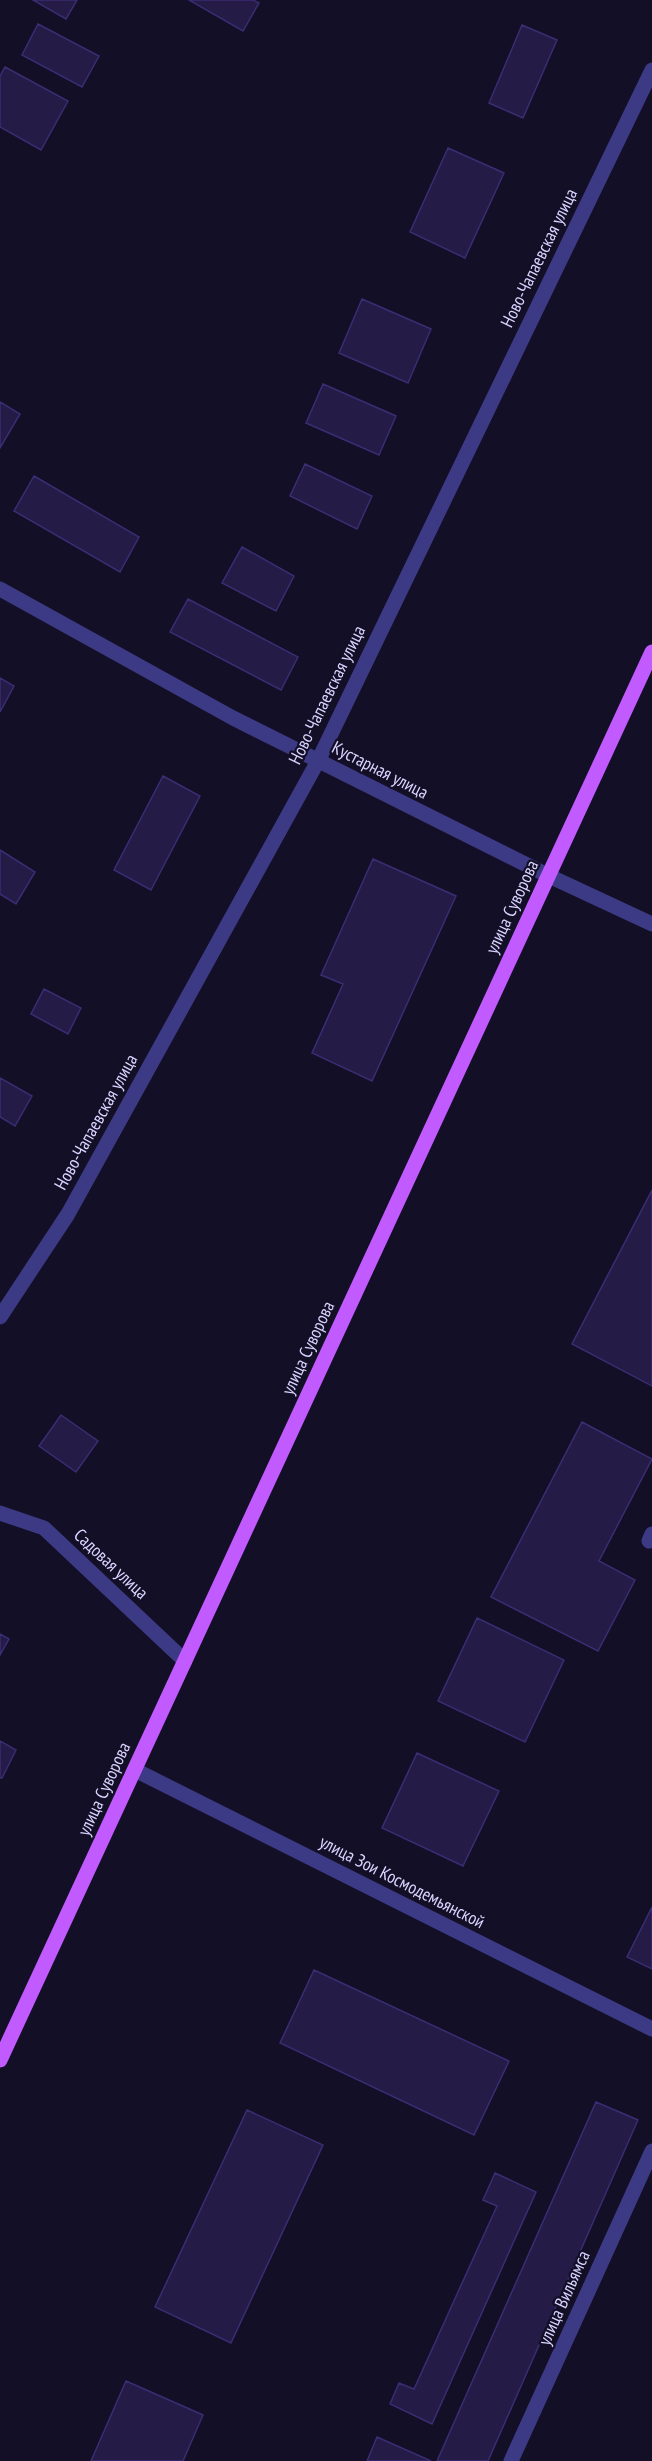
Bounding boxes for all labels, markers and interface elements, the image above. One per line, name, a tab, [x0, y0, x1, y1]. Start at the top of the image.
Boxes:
street label: Ново-Чапаевская улица	[495, 185, 582, 331]
street label: Ново-Чапаевская улица	[283, 622, 370, 768]
street label: Кустарная улица	[328, 735, 432, 804]
street label: улица Суворова	[480, 856, 543, 957]
street label: Ново-Чапаевская улица	[49, 1050, 142, 1194]
street label: улица Суворова	[276, 1297, 339, 1398]
street label: Садовая улица	[69, 1523, 153, 1604]
street label: улица Суворова	[72, 1738, 135, 1839]
street label: улица Зои Космодемьянской	[316, 1830, 489, 1933]
street label: улица Вильямса	[532, 2247, 595, 2349]

